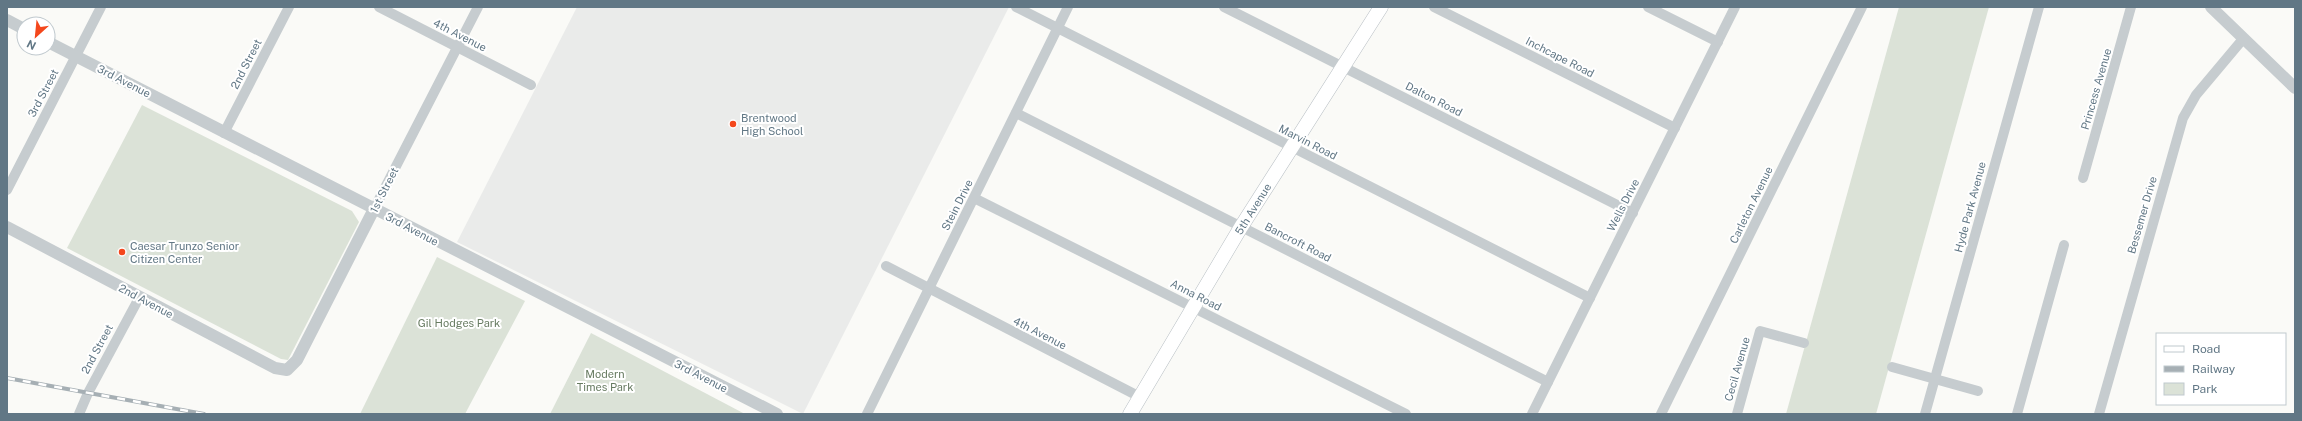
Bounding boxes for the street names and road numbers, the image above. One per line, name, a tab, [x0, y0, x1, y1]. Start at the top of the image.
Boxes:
street label: 4th Avenue	[431, 16, 489, 54]
street label: Inchcape Road	[1524, 35, 1596, 79]
street label: 2nd Street	[228, 37, 264, 91]
street label: Princess Avenue	[2079, 47, 2113, 131]
street label: 3rd Avenue	[95, 62, 153, 100]
street label: 3rd Street	[25, 67, 61, 119]
street label: Dalton Road	[1404, 80, 1464, 118]
street label: Marvin Road	[1277, 122, 1339, 162]
street label: Hyde Park Avenue	[1952, 160, 1988, 254]
street label: 1st Street	[368, 165, 400, 215]
street label: Carleton Avenue	[1727, 165, 1775, 245]
street label: Bessemer Drive	[2125, 175, 2159, 255]
street label: Stein Drive	[939, 177, 975, 233]
street label: Wells Drive	[1605, 177, 1641, 233]
street label: 5th Avenue	[1233, 181, 1273, 237]
street label: 3rd Avenue	[384, 210, 440, 248]
street label: Bancroft Road	[1263, 220, 1333, 264]
street label: Anna Road	[1169, 277, 1223, 313]
street label: 2nd Avenue	[117, 282, 175, 320]
street label: 4th Avenue	[1011, 314, 1069, 352]
street label: 2nd Street	[79, 322, 115, 376]
street label: Cecil Avenue	[1722, 335, 1752, 403]
street label: 3rd Avenue	[672, 357, 730, 395]

